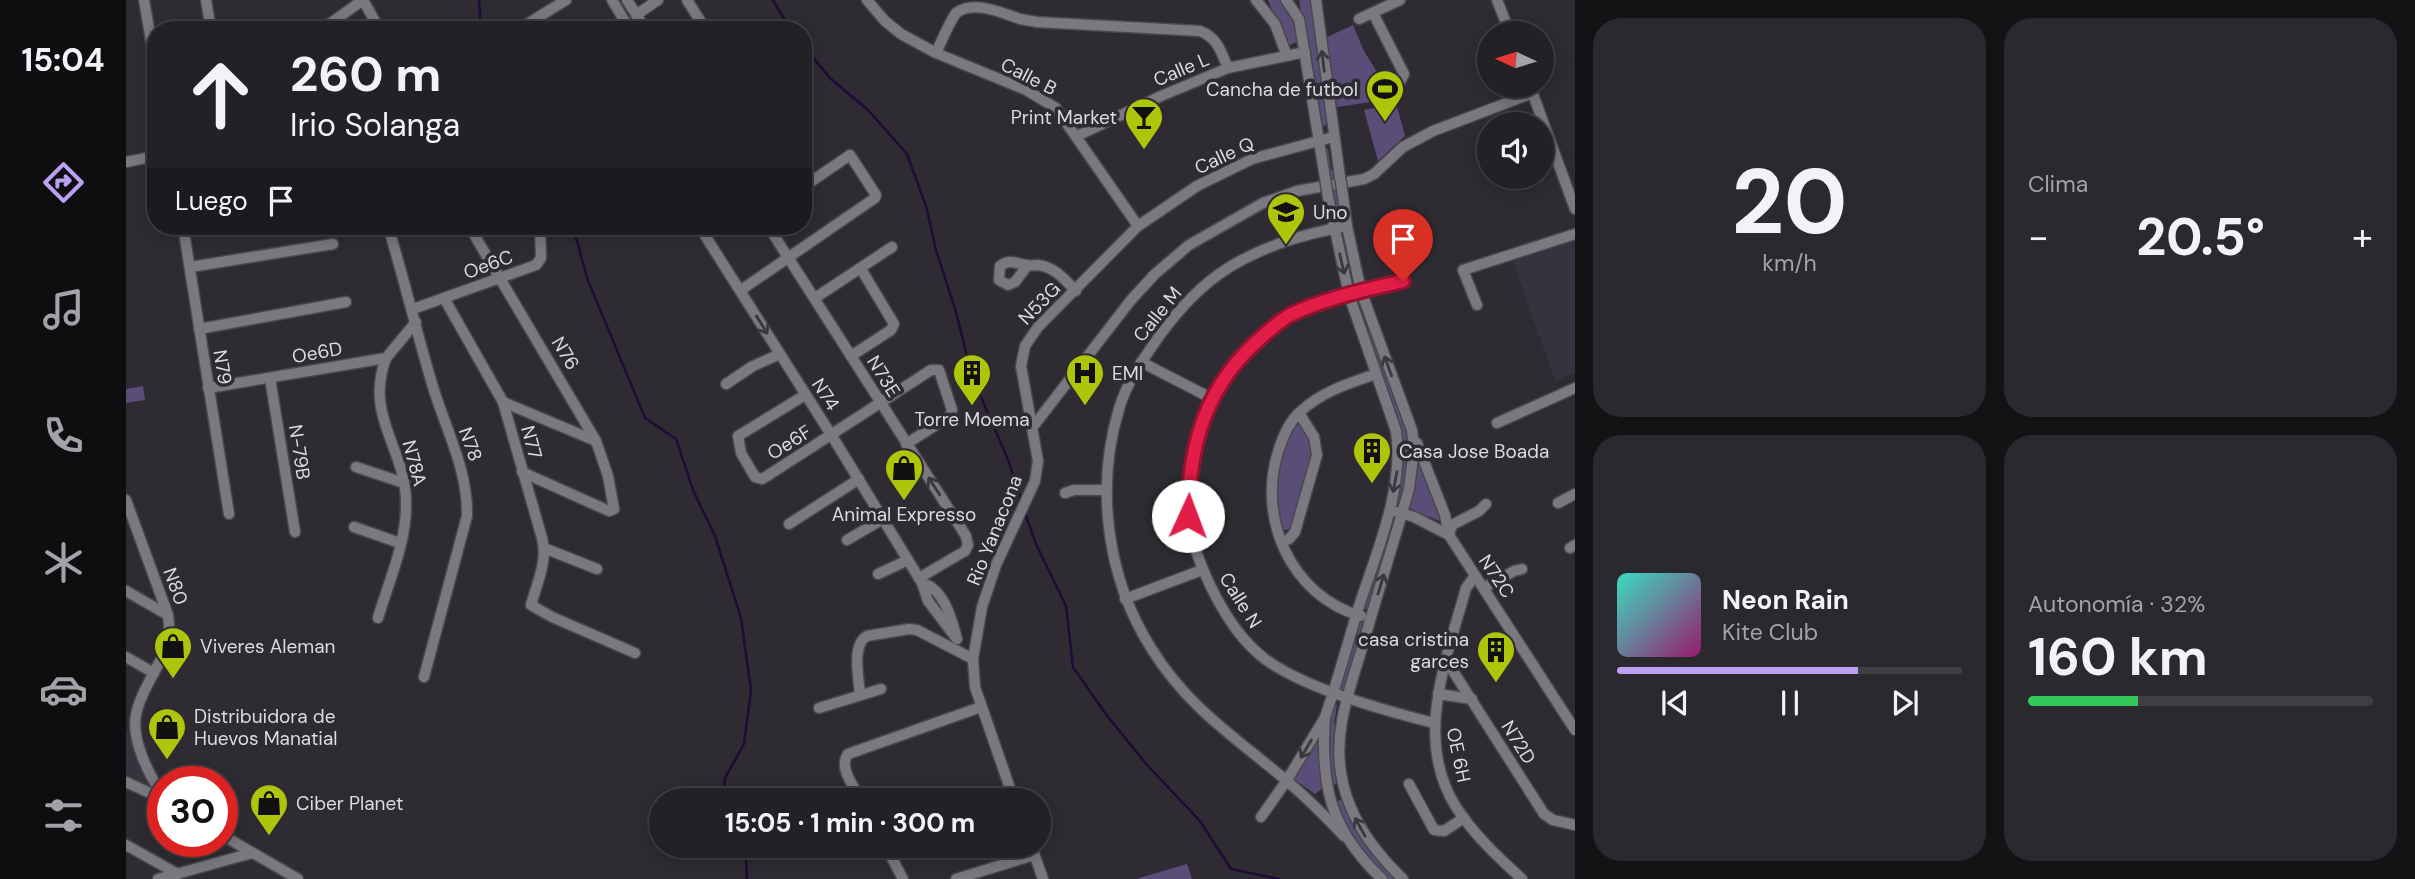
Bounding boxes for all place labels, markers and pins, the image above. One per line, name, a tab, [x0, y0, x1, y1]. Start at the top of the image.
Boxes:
sports icon: Cancha de futbol	[1364, 68, 1406, 123]
place label: Cancha de futbol	[1206, 77, 1358, 102]
bar icon: Print Market	[1123, 96, 1165, 151]
place label: Print Market	[1011, 105, 1117, 130]
school or university icon: Uno	[1265, 191, 1307, 246]
place label: Uno	[1313, 200, 1348, 225]
pin	[1373, 209, 1433, 281]
building icon: Torre Moema	[951, 352, 993, 407]
hospital icon: EMI	[1064, 352, 1106, 407]
place label: EMI	[1112, 361, 1143, 386]
place label: Torre Moema	[914, 407, 1030, 432]
building icon: Casa Jose Boada	[1351, 430, 1393, 485]
place label: Casa Jose Boada	[1399, 439, 1549, 464]
shop icon: Animal Expresso	[883, 447, 925, 502]
place label: Animal Expresso	[832, 502, 976, 527]
shop icon: Viveres Aleman	[152, 625, 194, 680]
place label: casa cristina garces	[1358, 627, 1469, 674]
building icon: casa cristina garces	[1475, 629, 1517, 684]
place label: Viveres Aleman	[200, 634, 335, 659]
place label: Distribuidora de Huevos Manatial	[194, 704, 338, 751]
shop icon: Distribuidora de Huevos Manatial	[146, 706, 188, 761]
shop icon: Ciber Planet	[248, 782, 290, 837]
place label: Ciber Planet	[296, 791, 403, 816]

